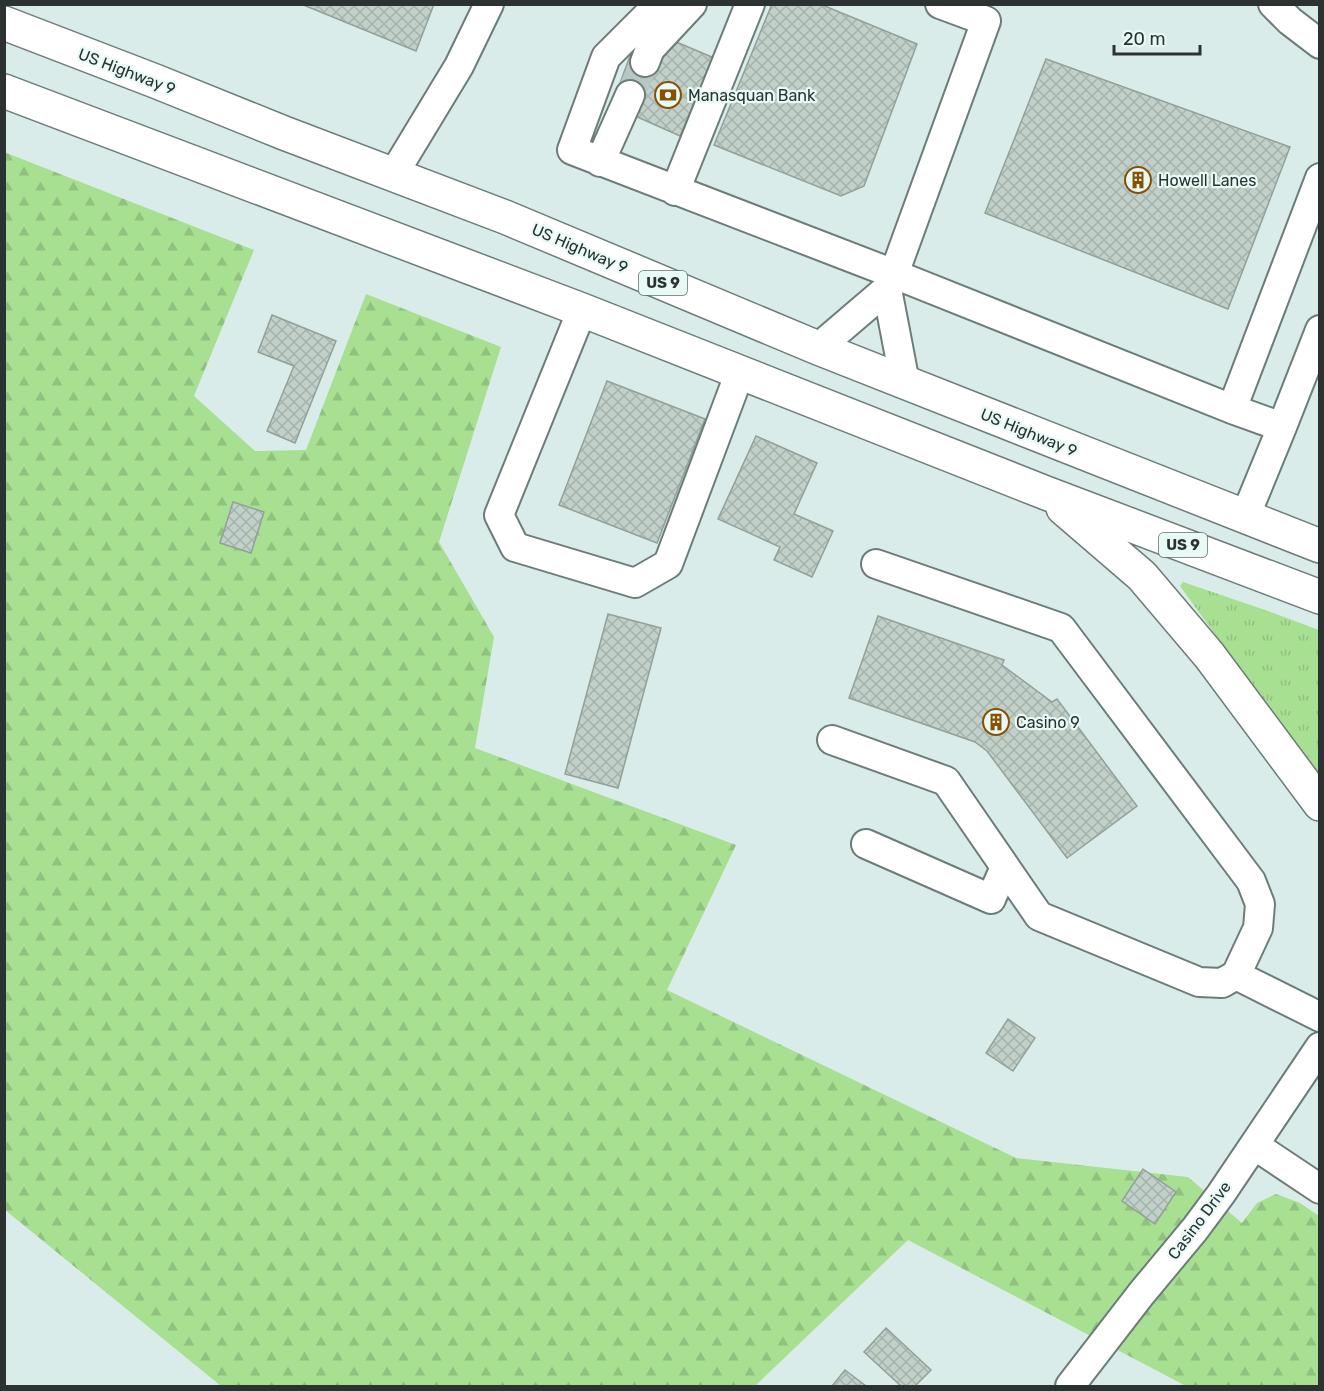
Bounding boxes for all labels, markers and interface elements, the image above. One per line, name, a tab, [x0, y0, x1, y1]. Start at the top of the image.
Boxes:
scale bar	[1114, 18, 1200, 56]
text: 20 m	[1123, 28, 1165, 50]
street label: US Highway 9	[76, 44, 178, 99]
bank icon: Manasquan Bank	[653, 80, 683, 110]
place label: Manasquan Bank	[688, 86, 816, 105]
building icon: Howell Lanes	[1123, 165, 1153, 195]
place label: Howell Lanes	[1158, 171, 1256, 190]
street label: US Highway 9	[529, 220, 631, 277]
road number: US 9	[639, 271, 687, 295]
street label: US Highway 9	[978, 404, 1080, 460]
road number: US 9	[1159, 533, 1207, 557]
building icon: Casino 9	[981, 707, 1011, 737]
place label: Casino 9	[1016, 713, 1080, 732]
street label: Casino Drive	[1164, 1177, 1235, 1263]

